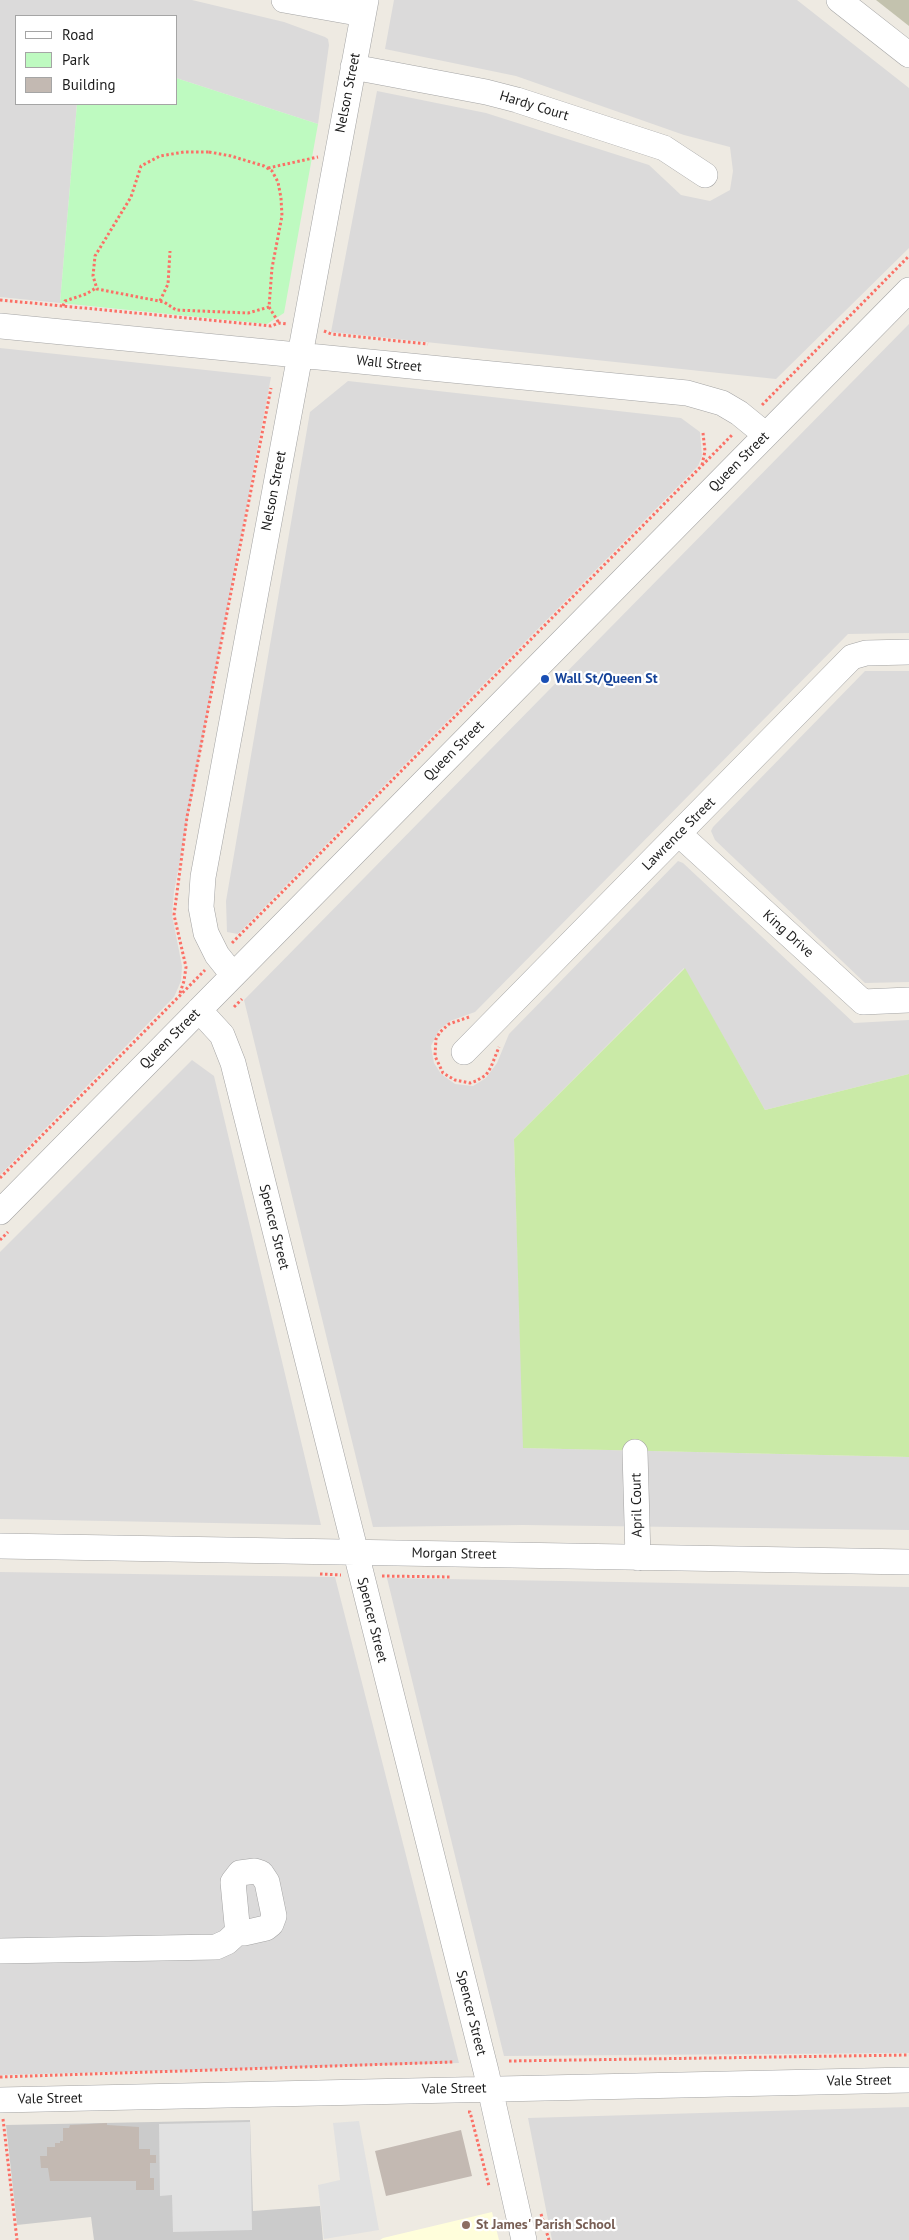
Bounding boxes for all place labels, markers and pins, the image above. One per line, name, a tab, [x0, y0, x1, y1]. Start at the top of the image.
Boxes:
place label: Wall St/Queen St	[555, 671, 658, 687]
marker: Wall St/Queen St	[539, 673, 551, 685]
place label: St James' Parish School	[476, 2217, 615, 2233]
marker: St James' Parish School	[460, 2219, 472, 2231]

